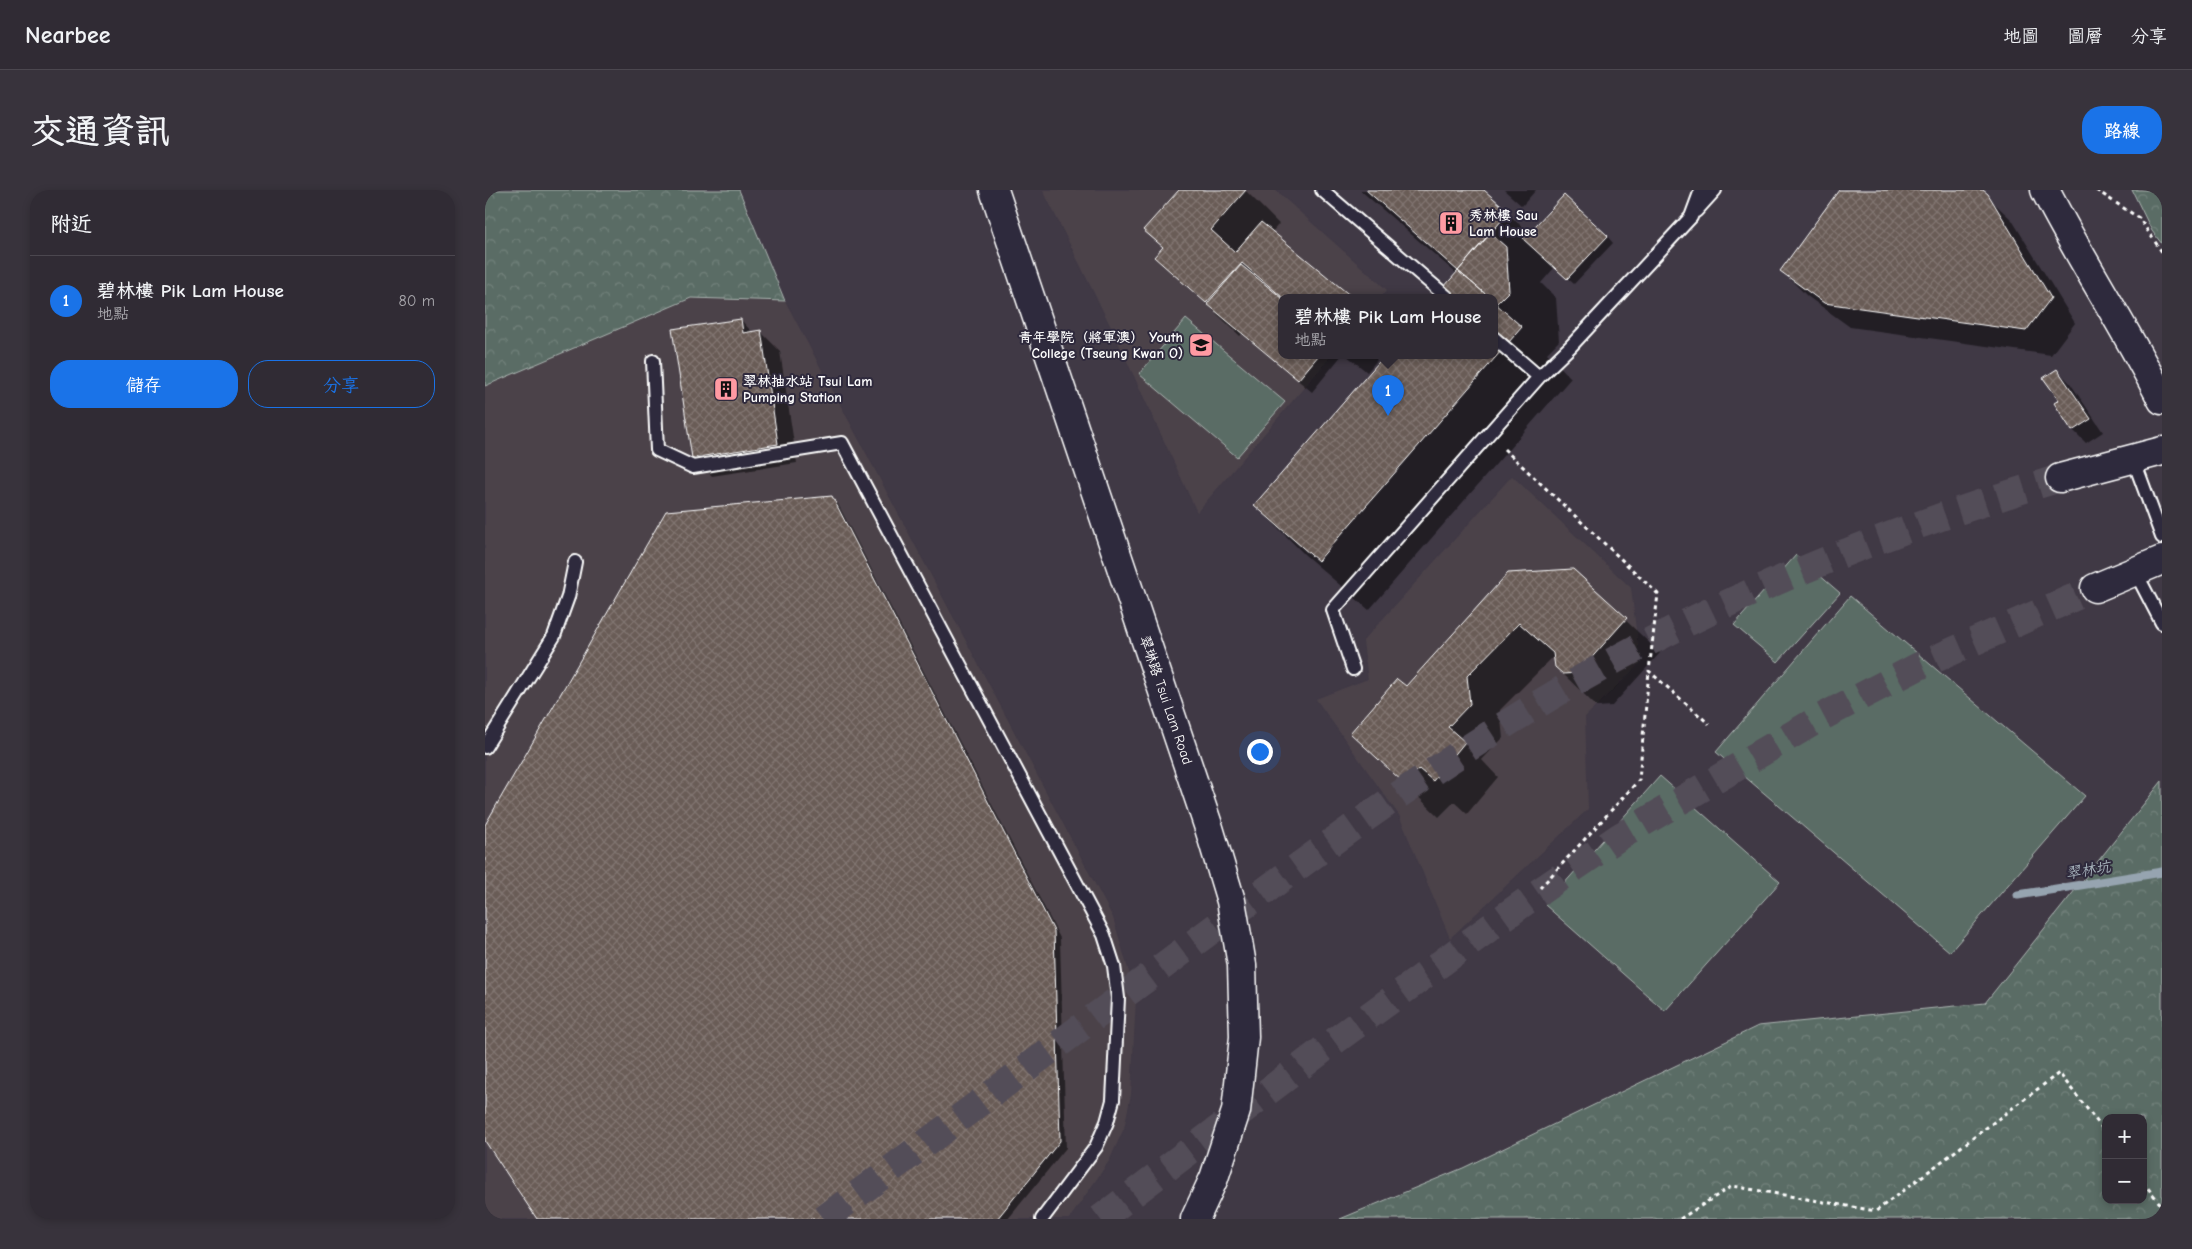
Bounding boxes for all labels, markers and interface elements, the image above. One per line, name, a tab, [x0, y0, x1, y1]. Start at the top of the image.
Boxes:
text: Nearbee	[25, 21, 110, 49]
text: 地圖	[2003, 26, 2039, 47]
text: 圖層	[2067, 26, 2103, 47]
text: 分享	[2131, 26, 2167, 47]
button: 路線	[2082, 106, 2162, 154]
text: 交通資訊	[30, 111, 170, 152]
place label: 秀林樓 Sau Lam House	[1469, 207, 1538, 240]
building icon: 秀林樓 Sau Lam House	[1438, 210, 1464, 236]
text: 附近	[50, 212, 92, 236]
text: 碧林樓 Pik Lam House	[97, 280, 284, 302]
text: 1	[63, 292, 69, 310]
text: 80 m	[398, 292, 435, 310]
popup	[1278, 294, 1498, 359]
text: 地點	[97, 305, 129, 323]
text: 碧林樓 Pik Lam House	[1295, 306, 1481, 328]
place label: 青年學院（將軍澳） Youth College (Tseung Kwan O)	[1018, 329, 1183, 362]
text: 地點	[1295, 331, 1327, 349]
school or university icon: 青年學院（將軍澳） Youth College (Tseung Kwan O)	[1188, 332, 1214, 358]
button: 儲存	[50, 360, 238, 408]
button: 分享	[248, 360, 435, 408]
place label: 翠林抽水站 Tsui Lam Pumping Station	[743, 373, 872, 406]
pin: 1	[1372, 375, 1404, 416]
building icon: 翠林抽水站 Tsui Lam Pumping Station	[713, 376, 739, 402]
street label: 翠琳路 Tsui Lam Road	[1136, 633, 1196, 767]
your location	[1247, 739, 1273, 765]
water label: 翠林坑	[2064, 857, 2114, 882]
map controls	[2102, 1114, 2147, 1204]
button: +	[2102, 1114, 2147, 1159]
button: −	[2102, 1159, 2147, 1204]

